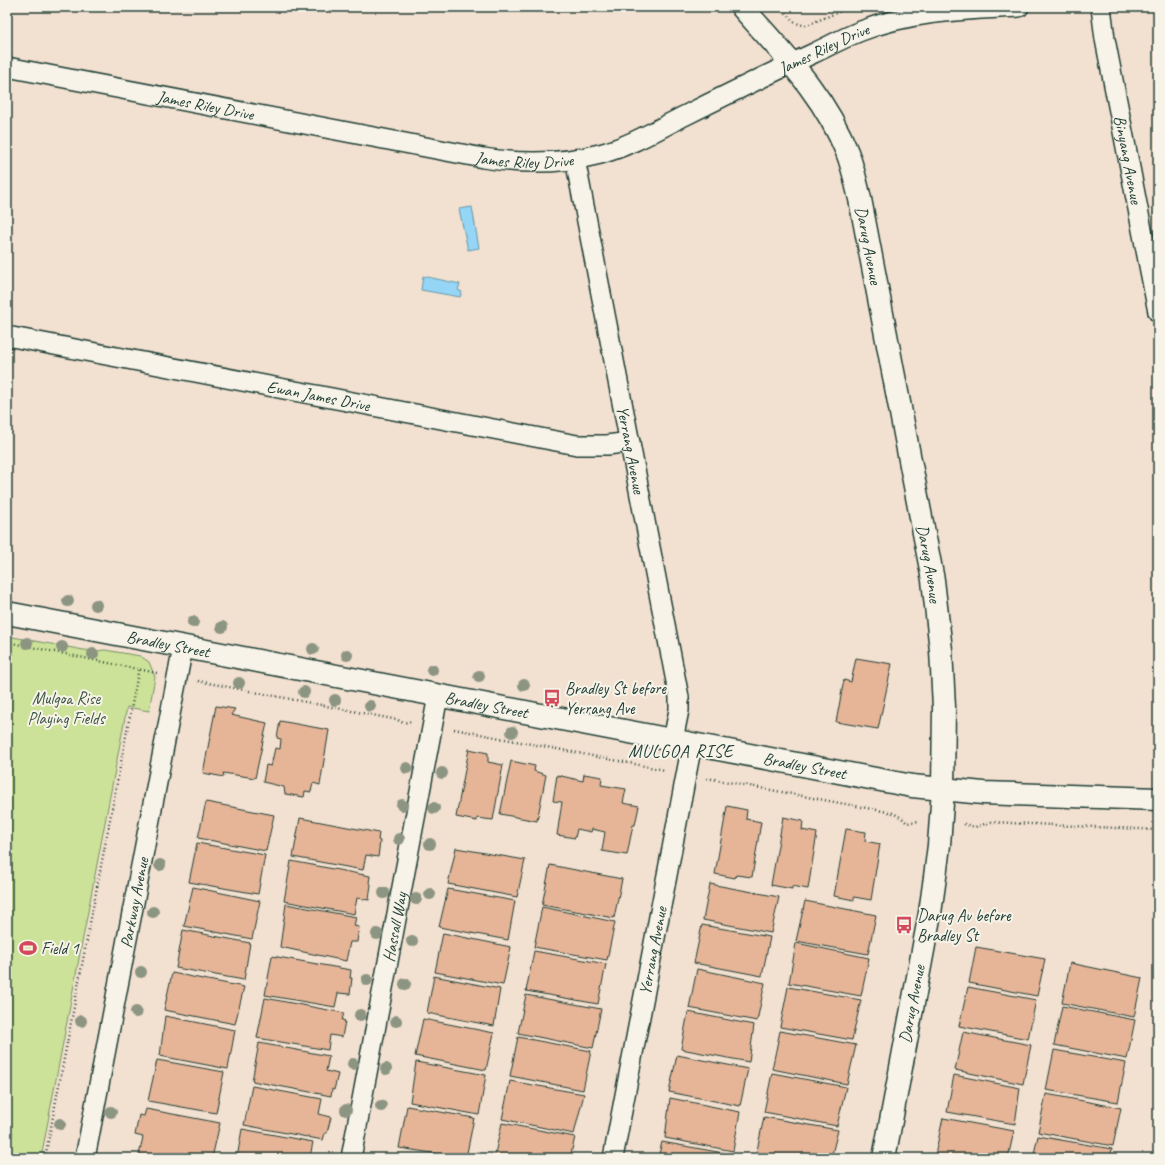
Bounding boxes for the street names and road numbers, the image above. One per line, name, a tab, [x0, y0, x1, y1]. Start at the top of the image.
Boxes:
street label: James Riley Drive	[774, 18, 873, 79]
street label: James Riley Drive	[154, 85, 257, 125]
street label: Binyang Avenue	[1110, 114, 1148, 207]
street label: James Riley Drive	[473, 146, 576, 173]
street label: Darug Avenue	[851, 205, 887, 287]
street label: Ewan James Drive	[265, 375, 373, 416]
street label: Yerrang Avenue	[612, 404, 650, 497]
street label: Darug Avenue	[912, 523, 946, 605]
street label: Bradley Street	[125, 626, 214, 662]
street label: Bradley Street	[443, 686, 532, 723]
street label: Bradley Street	[761, 747, 850, 784]
street label: Parkway Avenue	[115, 854, 153, 950]
street label: Hassall Way	[378, 889, 412, 964]
street label: Yerrang Avenue	[634, 904, 671, 997]
street label: Darug Avenue	[894, 962, 930, 1045]

